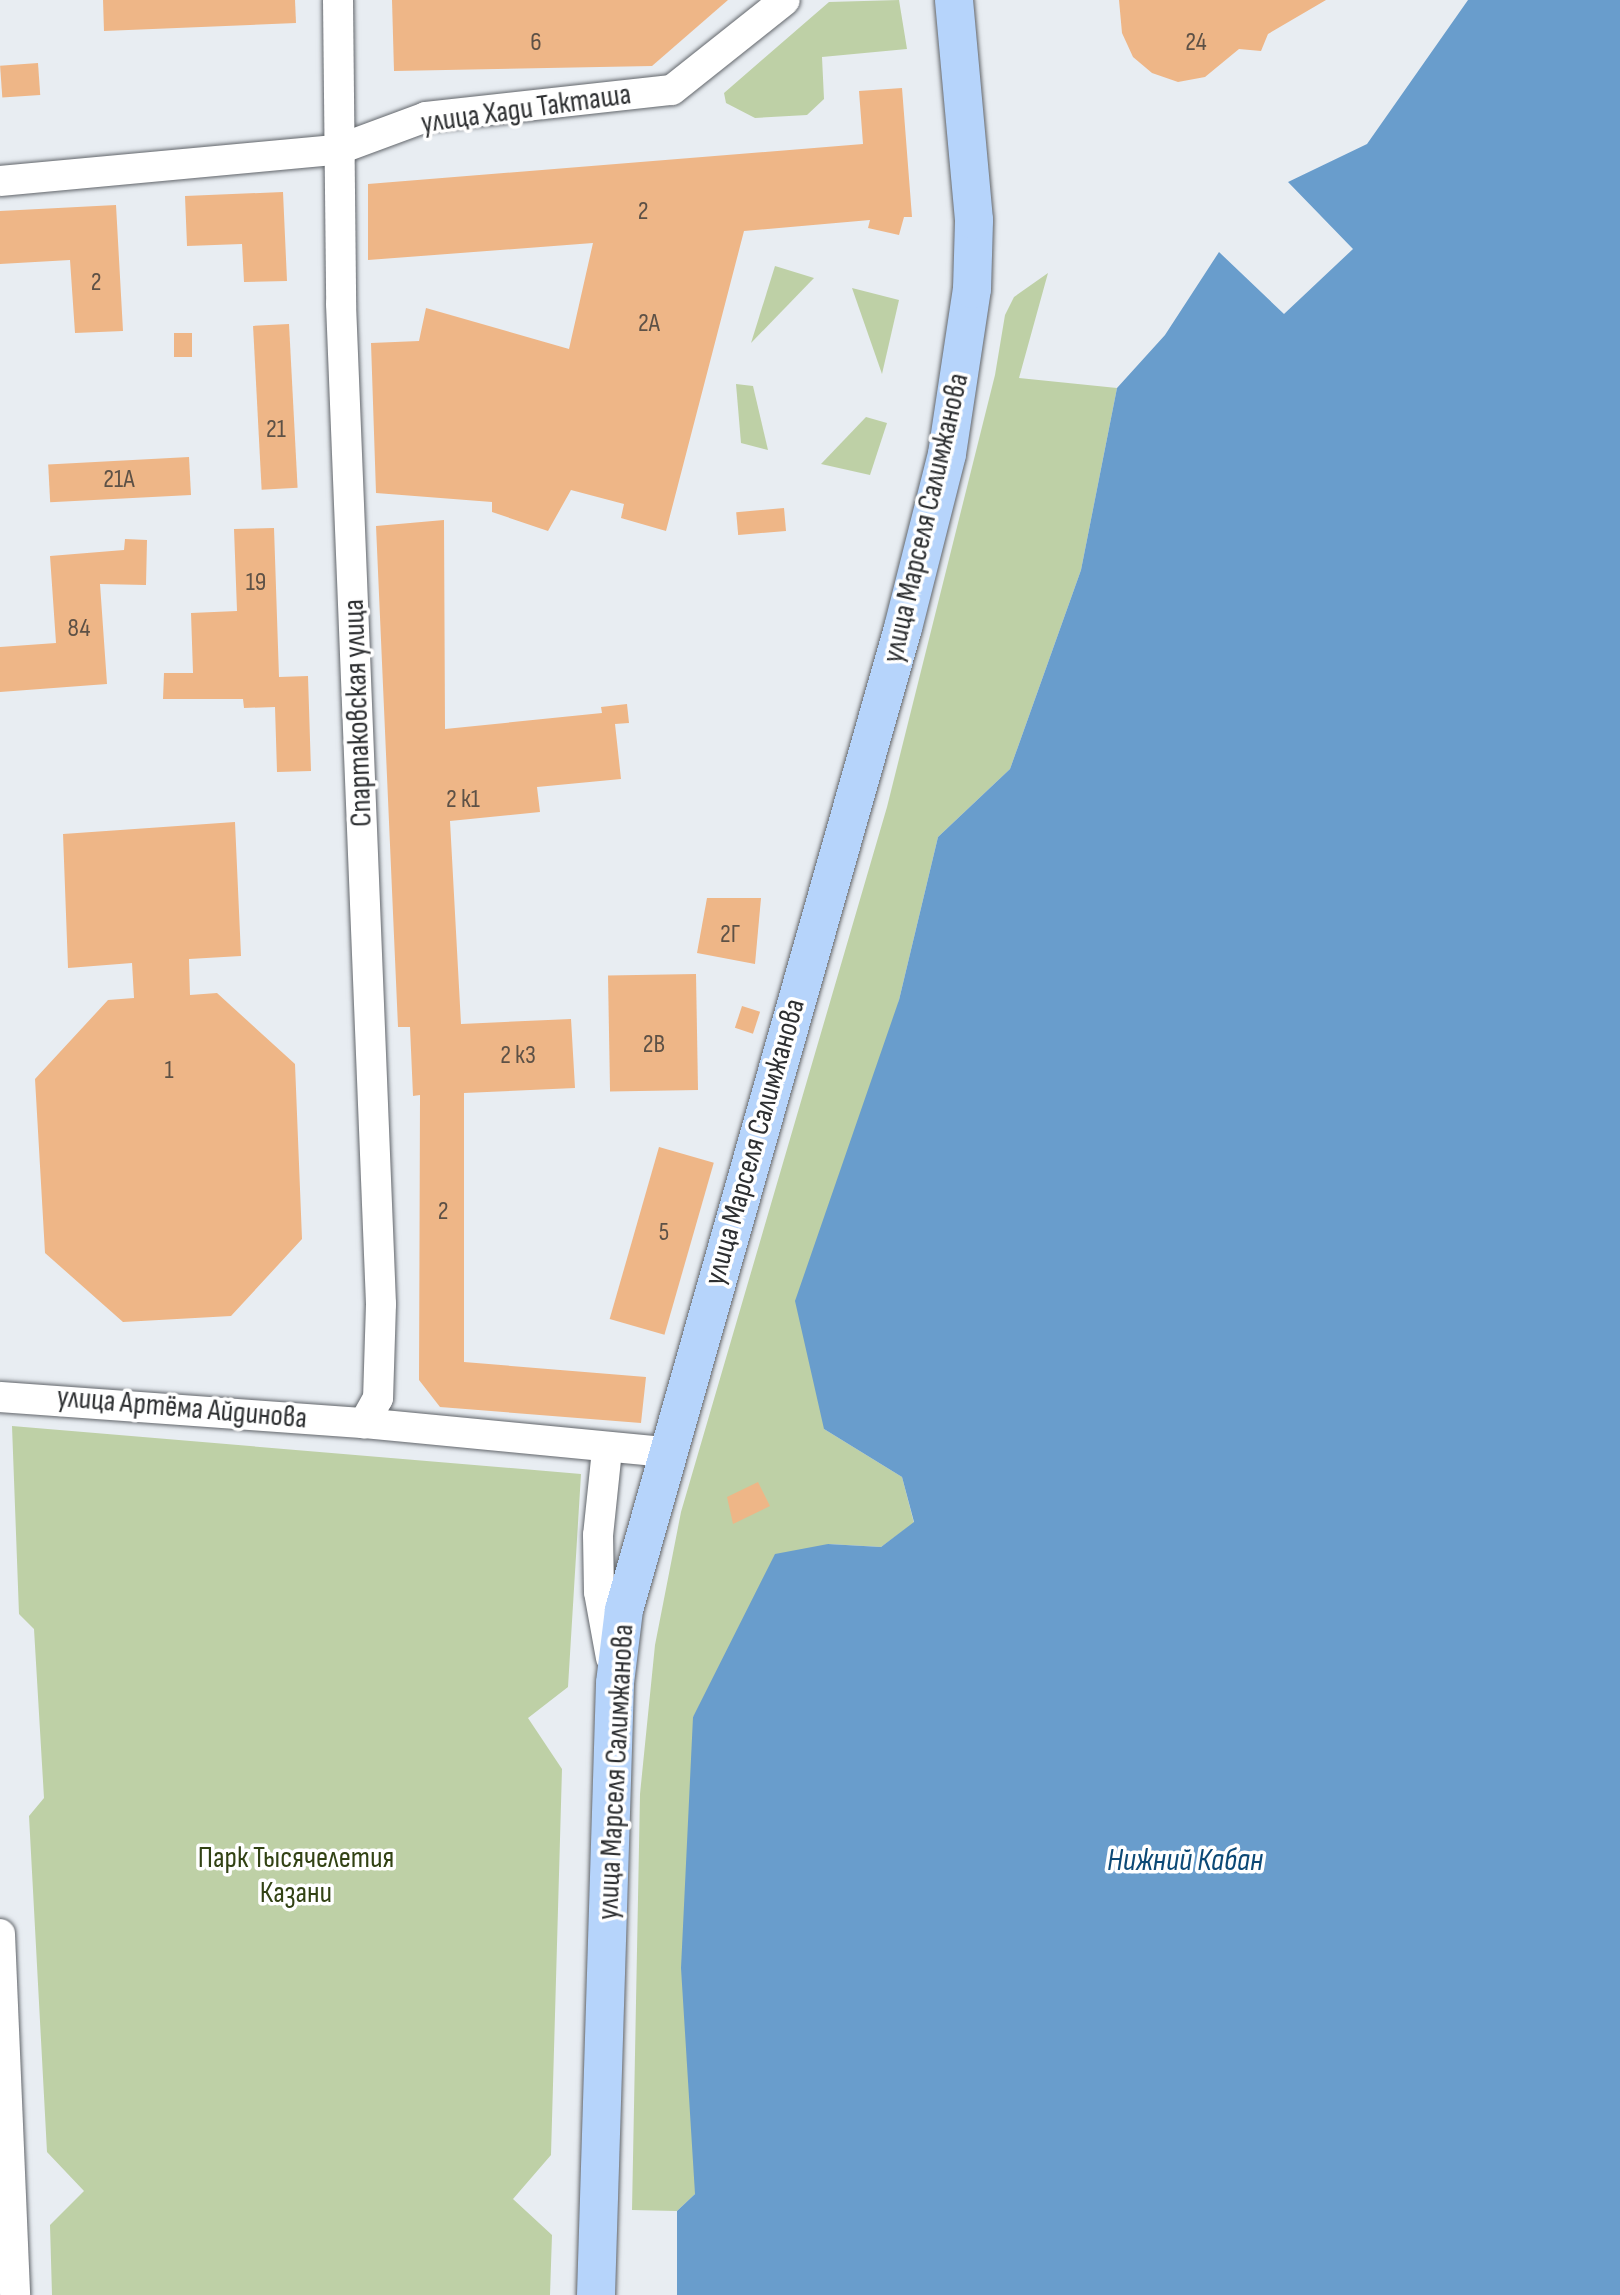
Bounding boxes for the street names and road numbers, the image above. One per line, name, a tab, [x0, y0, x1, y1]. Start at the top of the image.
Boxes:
street label: улица Хади Такташа	[419, 76, 633, 142]
street label: улица Марселя Салимжанова	[875, 370, 977, 666]
street label: Спартаковская улица	[336, 599, 380, 827]
street label: улица Марселя Салимжанова	[697, 995, 813, 1289]
street label: улица Артёма Айдинова	[56, 1379, 308, 1437]
street label: улица Марселя Салимжанова	[590, 1623, 642, 1921]

